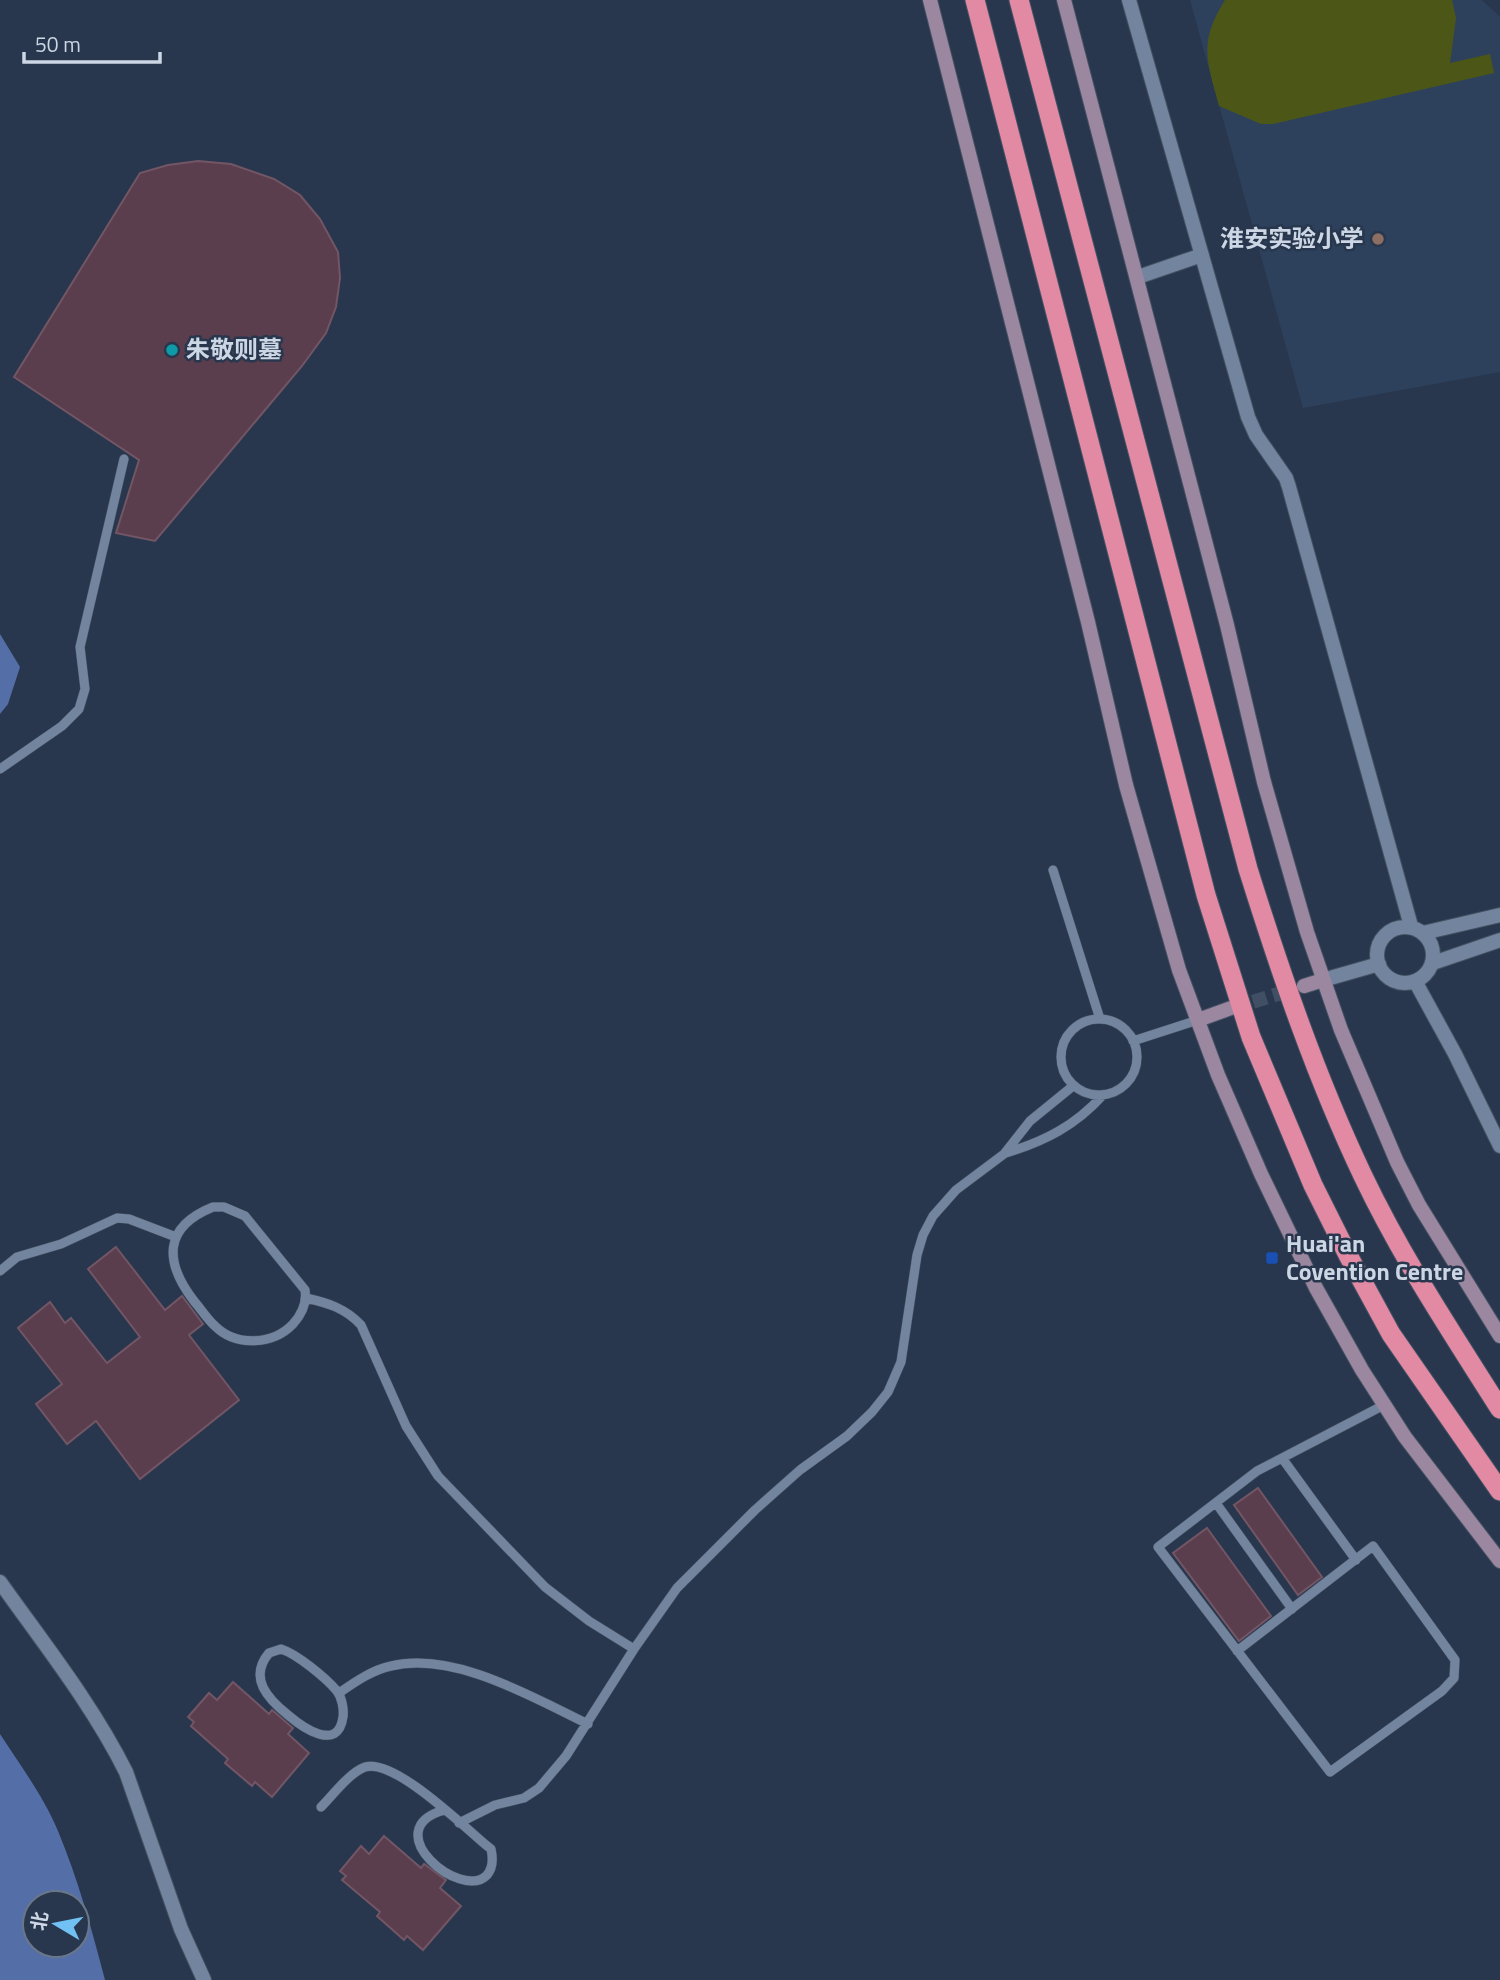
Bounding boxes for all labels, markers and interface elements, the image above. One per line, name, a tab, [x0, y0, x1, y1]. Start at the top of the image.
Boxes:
scale bar	[24, 21, 161, 65]
text: 50 m	[35, 28, 81, 60]
place label: 淮安实验小学	[1220, 220, 1364, 256]
marker: 淮安实验小学	[1370, 231, 1386, 247]
place label: 朱敬则墓	[186, 331, 282, 367]
marker: 朱敬则墓	[164, 342, 180, 358]
place label: Huai'an Covention Centre	[1286, 1225, 1463, 1289]
marker: Huai'an Covention Centre	[1264, 1250, 1280, 1266]
north arrow	[21, 1889, 91, 1959]
text: 北	[23, 1909, 55, 1933]

